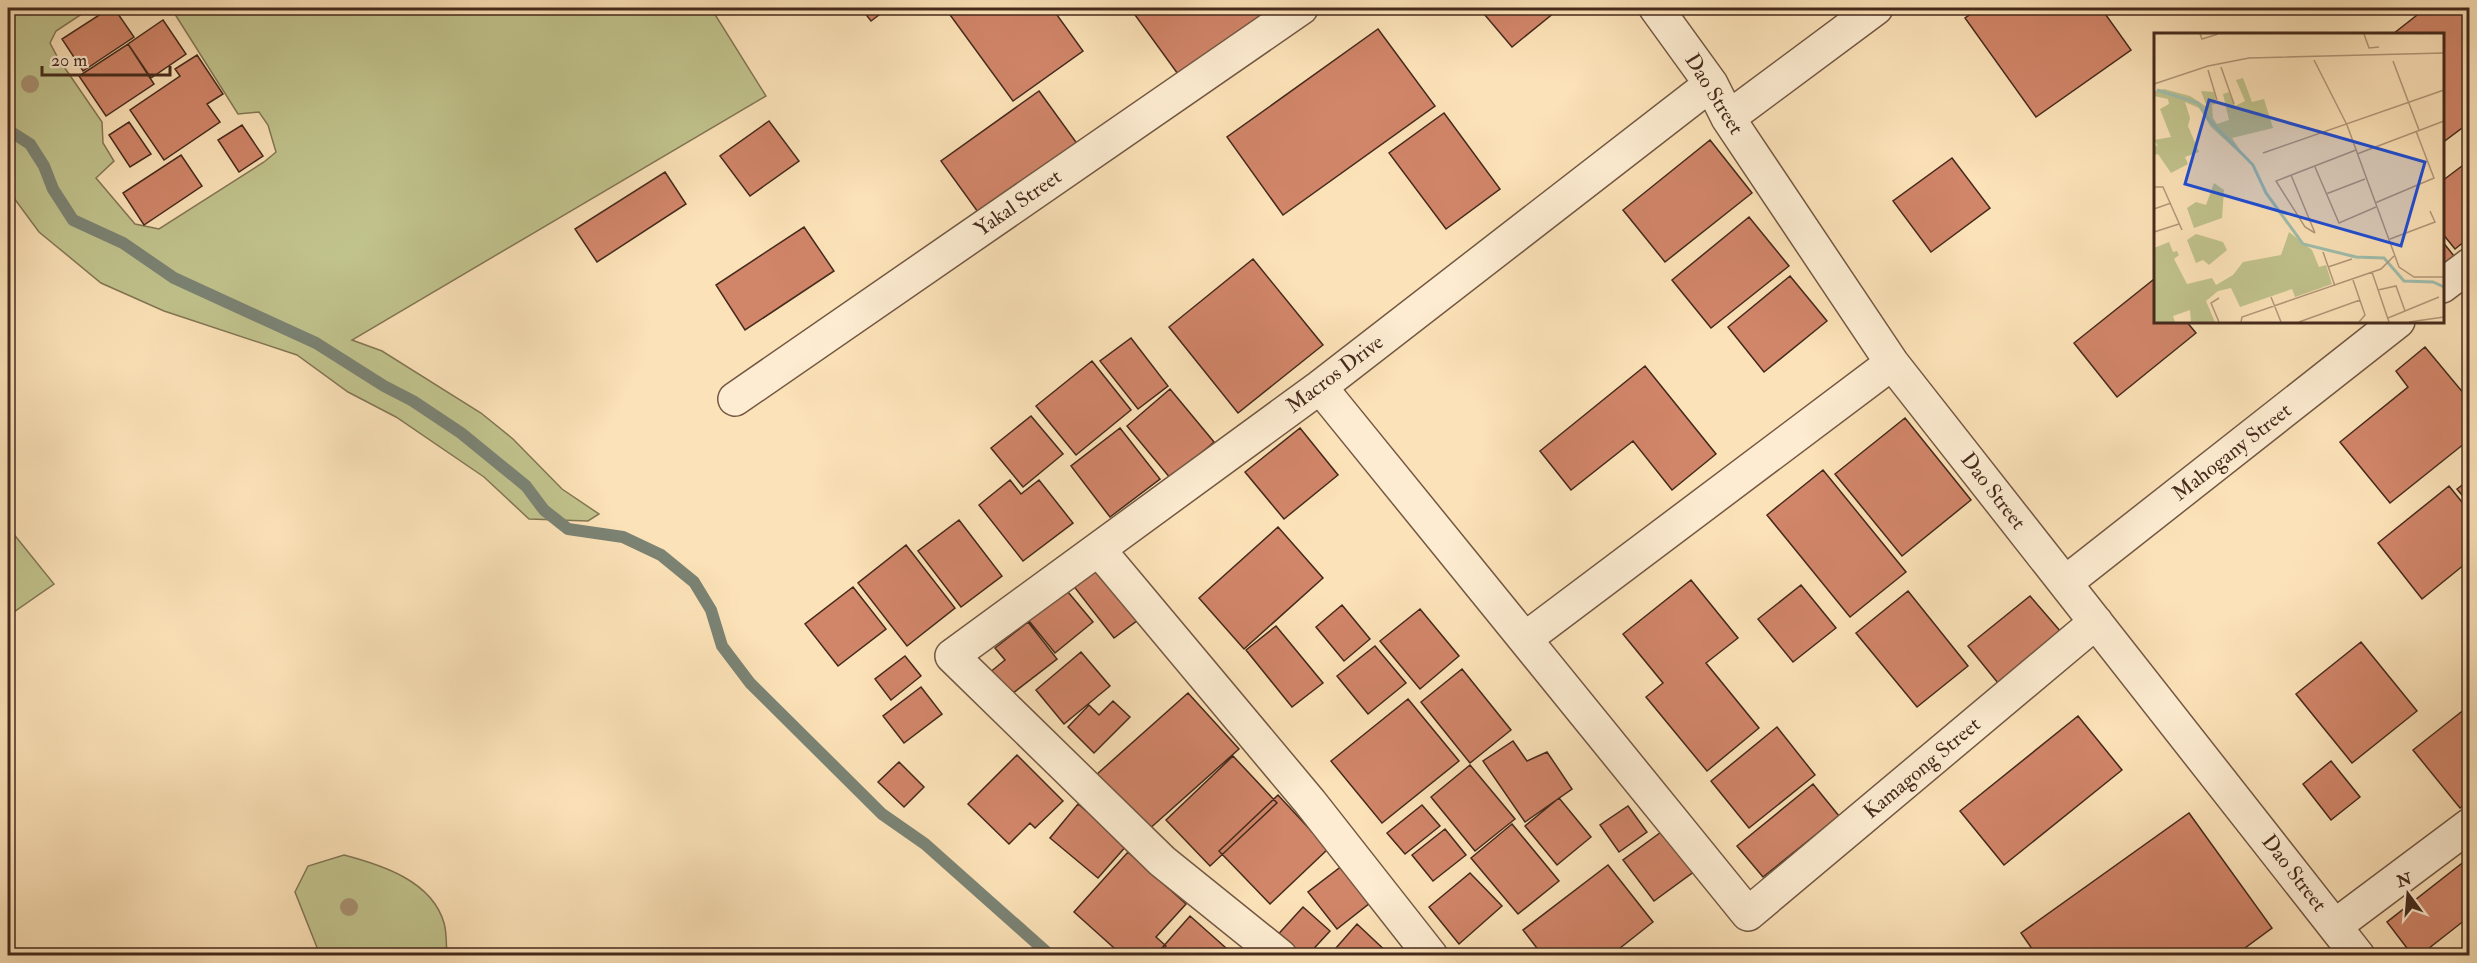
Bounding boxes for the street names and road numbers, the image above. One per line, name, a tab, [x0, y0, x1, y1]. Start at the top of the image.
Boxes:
street label: Dao Street	[1678, 48, 1750, 140]
street label: Yakal Street	[969, 163, 1067, 243]
street label: Macros Drive	[1281, 329, 1389, 419]
street label: Mahogany Street	[2167, 397, 2297, 507]
street label: Dao Street	[1954, 447, 2032, 535]
street label: Kamagong Street	[1858, 711, 1986, 825]
street label: Dao Street	[2255, 829, 2333, 917]

